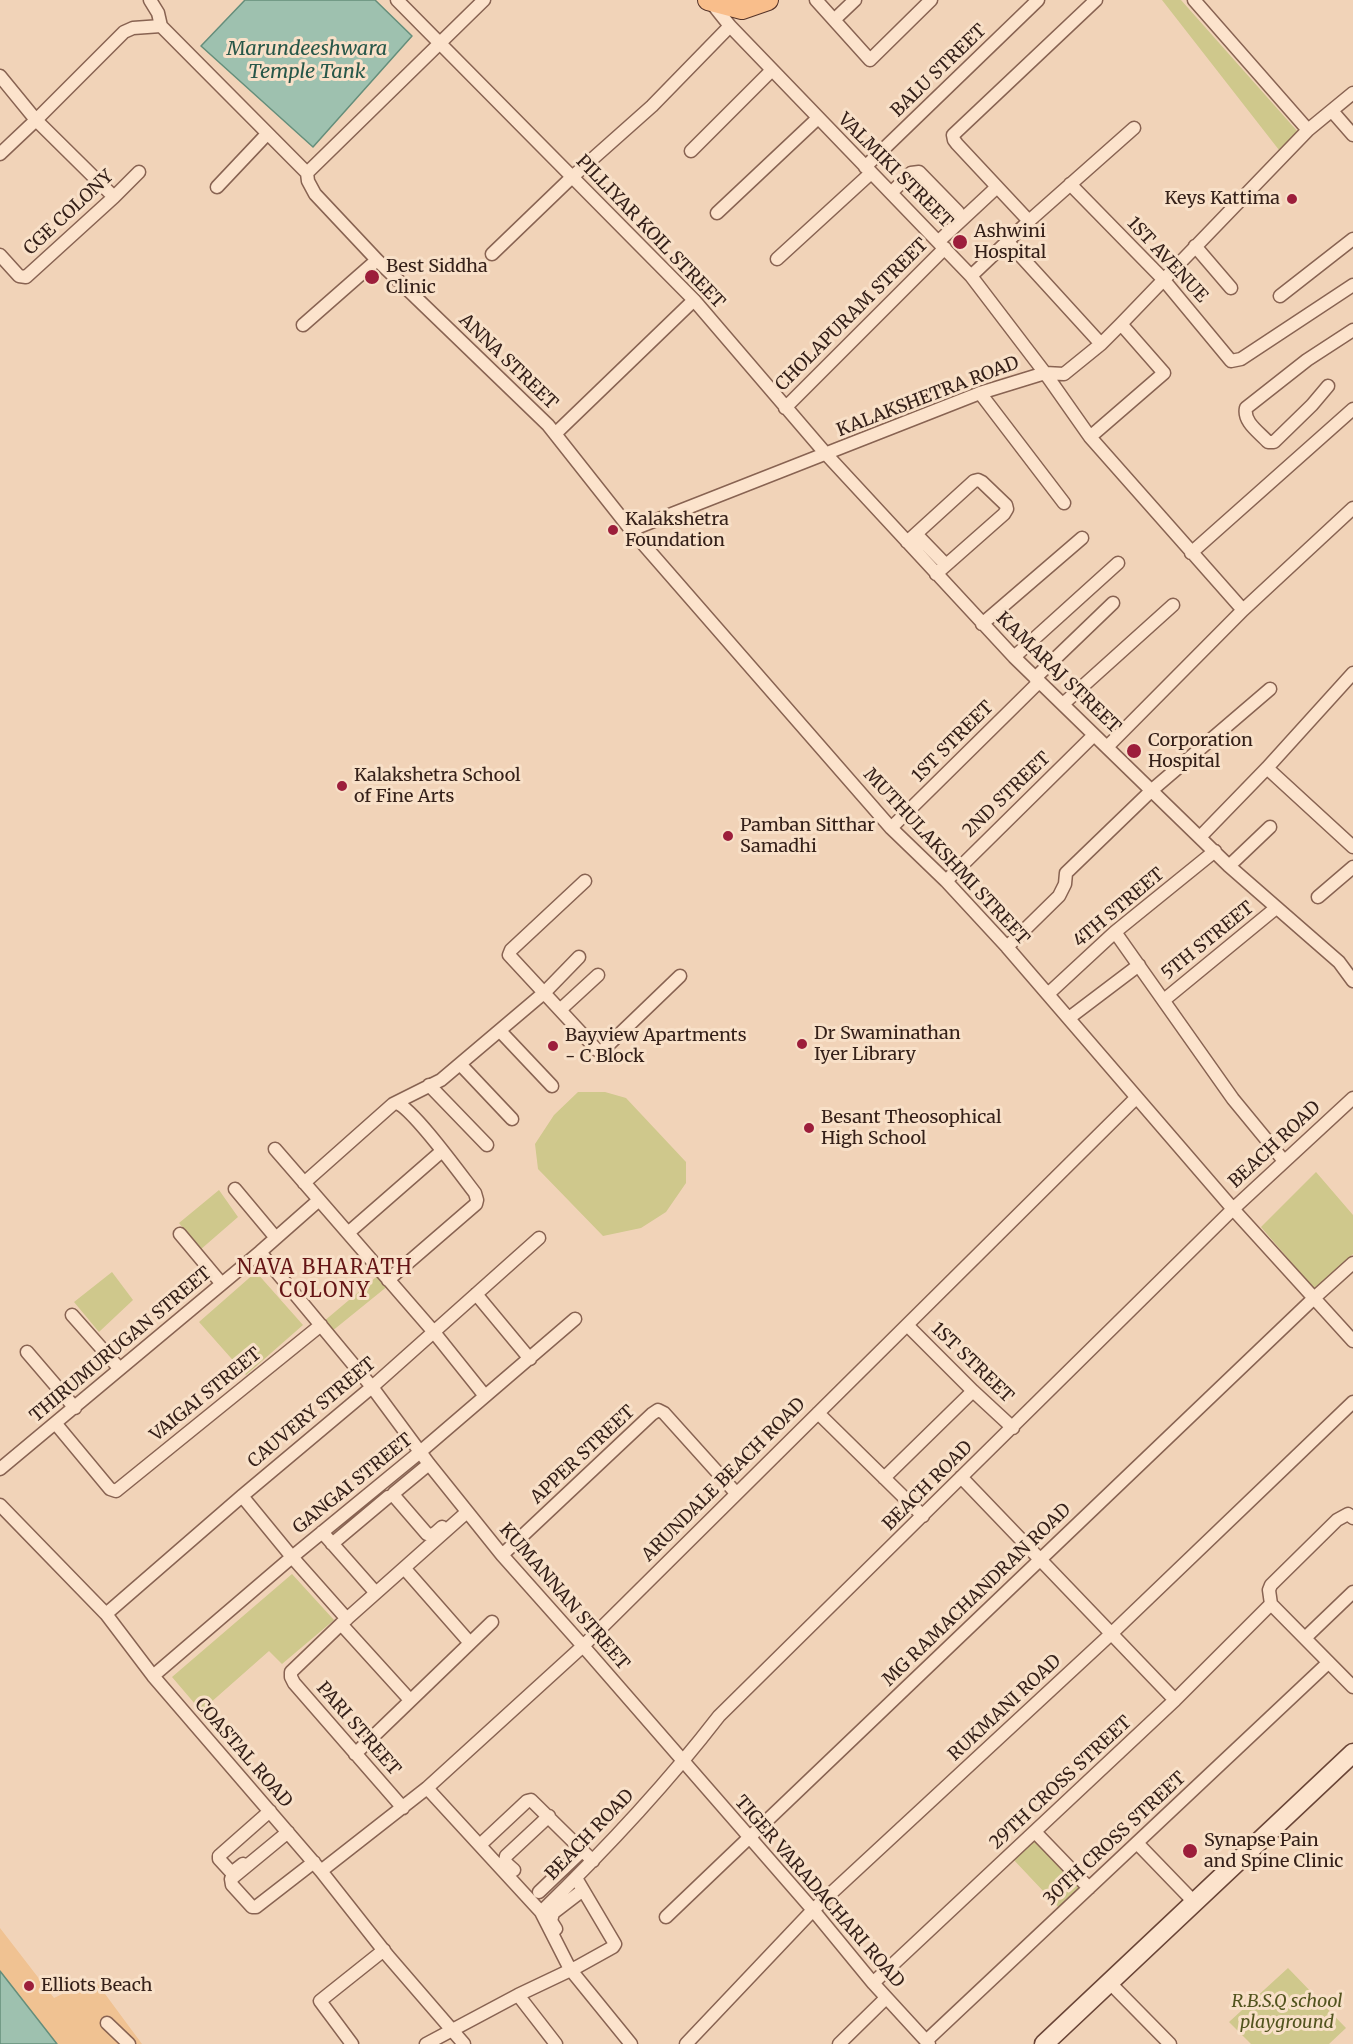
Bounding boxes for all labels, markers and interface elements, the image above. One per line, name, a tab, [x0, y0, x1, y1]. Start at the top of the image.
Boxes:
street label: BALU STREET	[887, 20, 991, 122]
water label: Marundeeshwara Temple Tank	[227, 37, 387, 84]
street label: VALMIKI STREET	[833, 109, 957, 233]
street label: PILLIYAR KOIL STREET	[571, 151, 729, 313]
street label: CGE COLONY	[20, 166, 118, 260]
place label: Keys Kattima	[1165, 188, 1280, 210]
marker: Keys Kattima	[1285, 192, 1299, 206]
street label: 1ST AVENUE	[1122, 213, 1212, 307]
place label: Ashwini Hospital	[974, 221, 1046, 264]
marker: Ashwini Hospital	[951, 233, 969, 251]
street label: CHOLAPURAM STREET	[771, 234, 933, 396]
place label: Best Siddha Clinic	[386, 256, 488, 298]
marker: Best Siddha Clinic	[363, 268, 381, 286]
street label: ANNA STREET	[454, 310, 562, 414]
street label: KALAKSHETRA ROAD	[834, 352, 1022, 442]
place label: Kalakshetra Foundation	[625, 509, 729, 552]
marker: Kalakshetra Foundation	[606, 523, 620, 537]
street label: KAMARAJ STREET	[991, 608, 1125, 738]
street label: 1ST STREET	[908, 697, 998, 787]
place label: Corporation Hospital	[1148, 730, 1253, 772]
marker: Corporation Hospital	[1125, 742, 1143, 760]
street label: 2ND STREET	[959, 748, 1055, 842]
street label: MUTHULAKSHMI STREET	[858, 764, 1034, 950]
place label: Kalakshetra School of Fine Arts	[354, 765, 521, 808]
marker: Kalakshetra School of Fine Arts	[335, 779, 349, 793]
place label: Pamban Sitthar Samadhi	[740, 815, 875, 858]
marker: Pamban Sitthar Samadhi	[721, 829, 735, 843]
street label: 4TH STREET	[1069, 864, 1169, 952]
street label: 5TH STREET	[1158, 897, 1258, 985]
place label: Dr Swaminathan Iyer Library	[814, 1023, 961, 1066]
place label: Bayview Apartments - C Block	[565, 1025, 747, 1068]
marker: Dr Swaminathan Iyer Library	[795, 1037, 809, 1051]
marker: Bayview Apartments - C Block	[546, 1039, 560, 1053]
street label: BEACH ROAD	[1225, 1097, 1325, 1193]
place label: Besant Theosophical High School	[821, 1107, 1002, 1150]
marker: Besant Theosophical High School	[802, 1121, 816, 1135]
district label: NAVA BHARATH COLONY	[237, 1256, 413, 1303]
street label: THIRUMURUGAN STREET	[26, 1263, 216, 1427]
street label: 1ST STREET	[926, 1318, 1018, 1408]
street label: VAIGAI STREET	[146, 1344, 266, 1446]
street label: CAUVERY STREET	[244, 1353, 380, 1473]
street label: ARUNDALE BEACH ROAD	[638, 1394, 810, 1566]
street label: APPER STREET	[526, 1401, 640, 1509]
street label: GANGAI STREET	[289, 1429, 417, 1539]
street label: BEACH ROAD	[879, 1437, 977, 1535]
street label: MG RAMACHANDRAN ROAD	[878, 1499, 1076, 1691]
street label: KUMANNAN STREET	[495, 1519, 633, 1675]
street label: RUKMANI ROAD	[944, 1650, 1066, 1766]
street label: PARI STREET	[311, 1678, 405, 1780]
street label: COASTAL ROAD	[190, 1694, 296, 1812]
street label: 29TH CROSS STREET	[986, 1712, 1136, 1854]
street label: 30TH CROSS STREET	[1040, 1768, 1190, 1910]
street label: BEACH ROAD	[541, 1785, 639, 1885]
street label: TIGER VARADACHARI ROAD	[730, 1792, 908, 1992]
place label: Synapse Pain and Spine Clinic	[1204, 1830, 1343, 1872]
marker: Synapse Pain and Spine Clinic	[1181, 1842, 1199, 1860]
place label: Elliots Beach	[41, 1975, 153, 1997]
marker: Elliots Beach	[22, 1979, 36, 1993]
park label: R.B.S.Q school playground	[1231, 1991, 1343, 2034]

